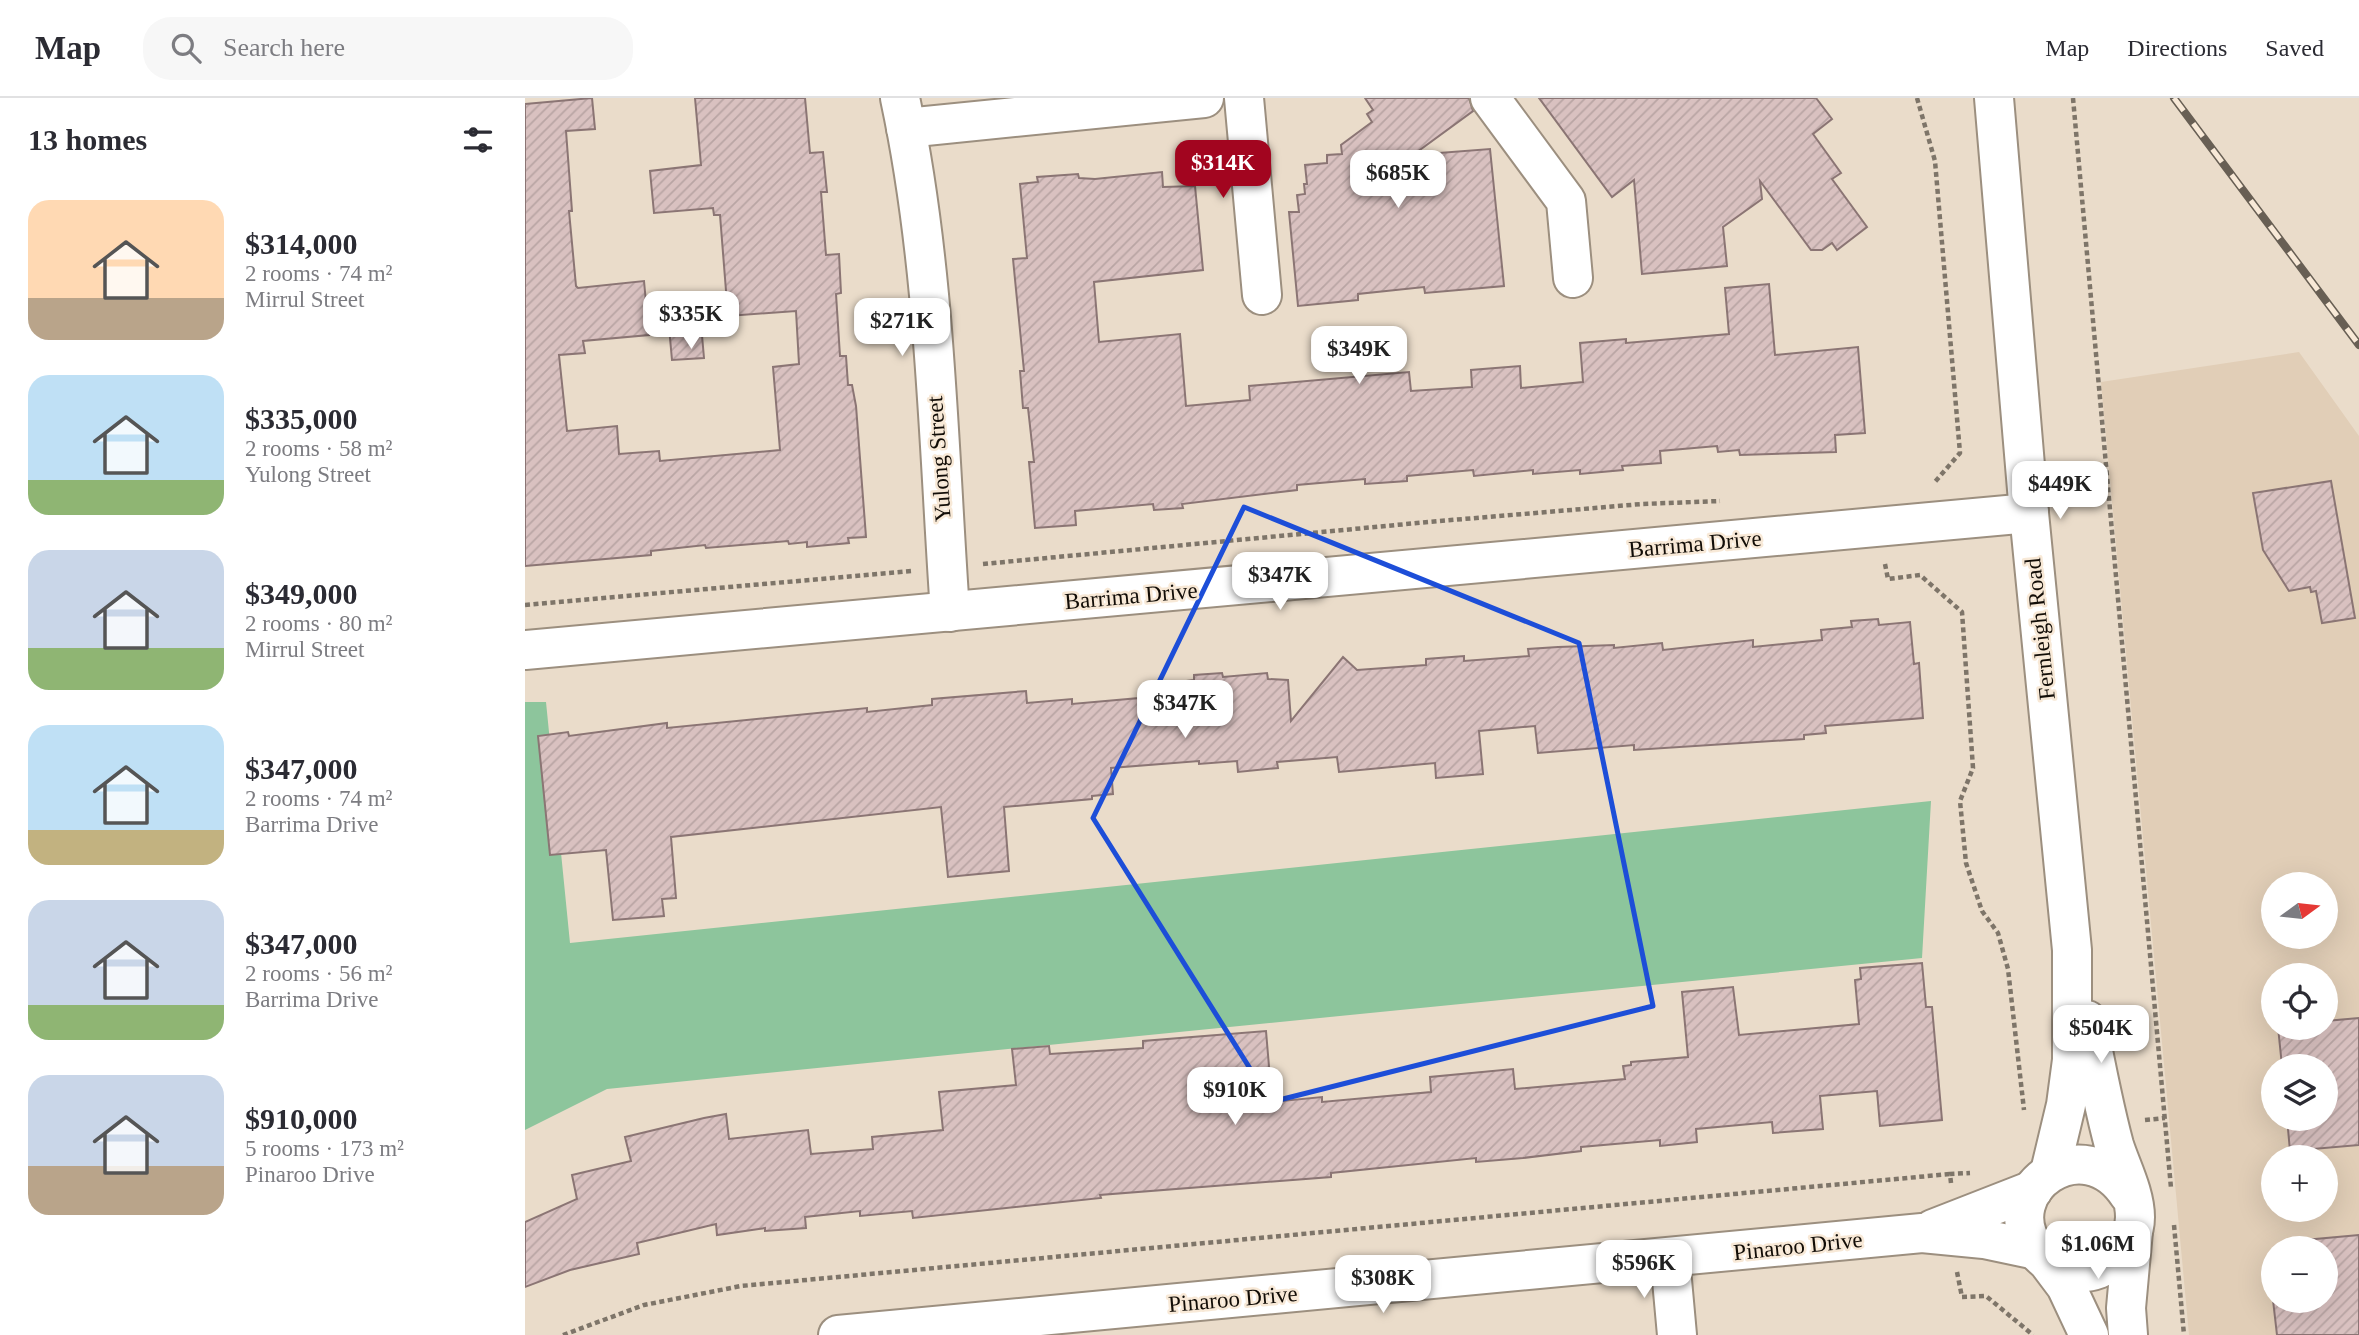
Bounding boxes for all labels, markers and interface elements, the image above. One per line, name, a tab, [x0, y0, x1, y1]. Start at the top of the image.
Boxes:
search box	[143, 17, 633, 80]
icon: search	[167, 29, 205, 67]
text: Map	[35, 30, 101, 66]
text: Search here	[223, 33, 345, 62]
text: Map	[2045, 35, 2089, 61]
text: Directions	[2127, 35, 2227, 61]
text: Saved	[2265, 35, 2324, 61]
icon: filters	[459, 121, 497, 159]
text: 13 homes	[28, 123, 147, 156]
pin: $314K	[1174, 140, 1272, 200]
text: $314K	[1191, 150, 1255, 175]
pin: $685K	[1349, 150, 1447, 210]
text: $685K	[1366, 160, 1430, 185]
text: $314,000	[245, 227, 358, 260]
icon: home	[84, 228, 168, 312]
text: 2 rooms · 74 m²	[245, 261, 392, 286]
text: Mirrul Street	[245, 287, 364, 312]
pin: $335K	[642, 292, 740, 351]
pin: $271K	[853, 299, 951, 358]
text: $335K	[659, 301, 723, 326]
text: $271K	[870, 308, 934, 333]
pin: $349K	[1310, 327, 1408, 386]
text: $349K	[1327, 336, 1391, 361]
street label: Yulong Street	[922, 395, 956, 523]
text: $335,000	[245, 402, 358, 435]
icon: home	[84, 403, 168, 487]
text: 2 rooms · 58 m²	[245, 436, 392, 461]
text: Yulong Street	[245, 462, 371, 487]
pin: $449K	[2011, 462, 2109, 521]
text: $449K	[2028, 471, 2092, 496]
street label: Barrima Drive	[1627, 526, 1763, 562]
pin: $347K	[1231, 552, 1329, 612]
street label: Fernleigh Road	[2020, 556, 2060, 701]
text: $347K	[1248, 562, 1312, 587]
text: $349,000	[245, 577, 358, 610]
icon: home	[84, 578, 168, 662]
street label: Barrima Drive	[1063, 578, 1199, 614]
text: 2 rooms · 80 m²	[245, 611, 392, 636]
text: Mirrul Street	[245, 637, 364, 662]
pin: $347K	[1136, 680, 1234, 740]
text: $347K	[1153, 690, 1217, 715]
text: $347,000	[245, 752, 358, 785]
icon: home	[84, 753, 168, 837]
text: 2 rooms · 74 m²	[245, 786, 392, 811]
text: Barrima Drive	[245, 812, 378, 837]
north arrow	[2261, 872, 2338, 948]
map controls	[2261, 872, 2338, 1313]
text: $347,000	[245, 927, 358, 960]
icon: home	[84, 928, 168, 1012]
text: 2 rooms · 56 m²	[245, 961, 392, 986]
button: locate	[2261, 963, 2338, 1040]
text: Barrima Drive	[245, 987, 378, 1012]
pin: $504K	[2052, 1006, 2150, 1065]
text: $504K	[2069, 1015, 2133, 1040]
button: layers	[2261, 1054, 2338, 1131]
pin: $910K	[1186, 1068, 1284, 1127]
text: $910K	[1203, 1077, 1267, 1102]
text: $910,000	[245, 1102, 358, 1135]
icon: home	[84, 1103, 168, 1187]
text: 5 rooms · 173 m²	[245, 1136, 404, 1161]
button: +	[2261, 1145, 2338, 1222]
text: Pinaroo Drive	[245, 1162, 375, 1187]
pin: $1.06M	[2041, 1222, 2155, 1281]
street label: Pinaroo Drive	[1732, 1227, 1864, 1265]
text: $1.06M	[2061, 1231, 2135, 1256]
button: −	[2261, 1236, 2338, 1313]
pin: $596K	[1595, 1240, 1693, 1300]
text: $596K	[1612, 1250, 1676, 1275]
pin: $308K	[1334, 1256, 1432, 1315]
text: $308K	[1351, 1265, 1415, 1290]
street label: Pinaroo Drive	[1167, 1281, 1299, 1317]

